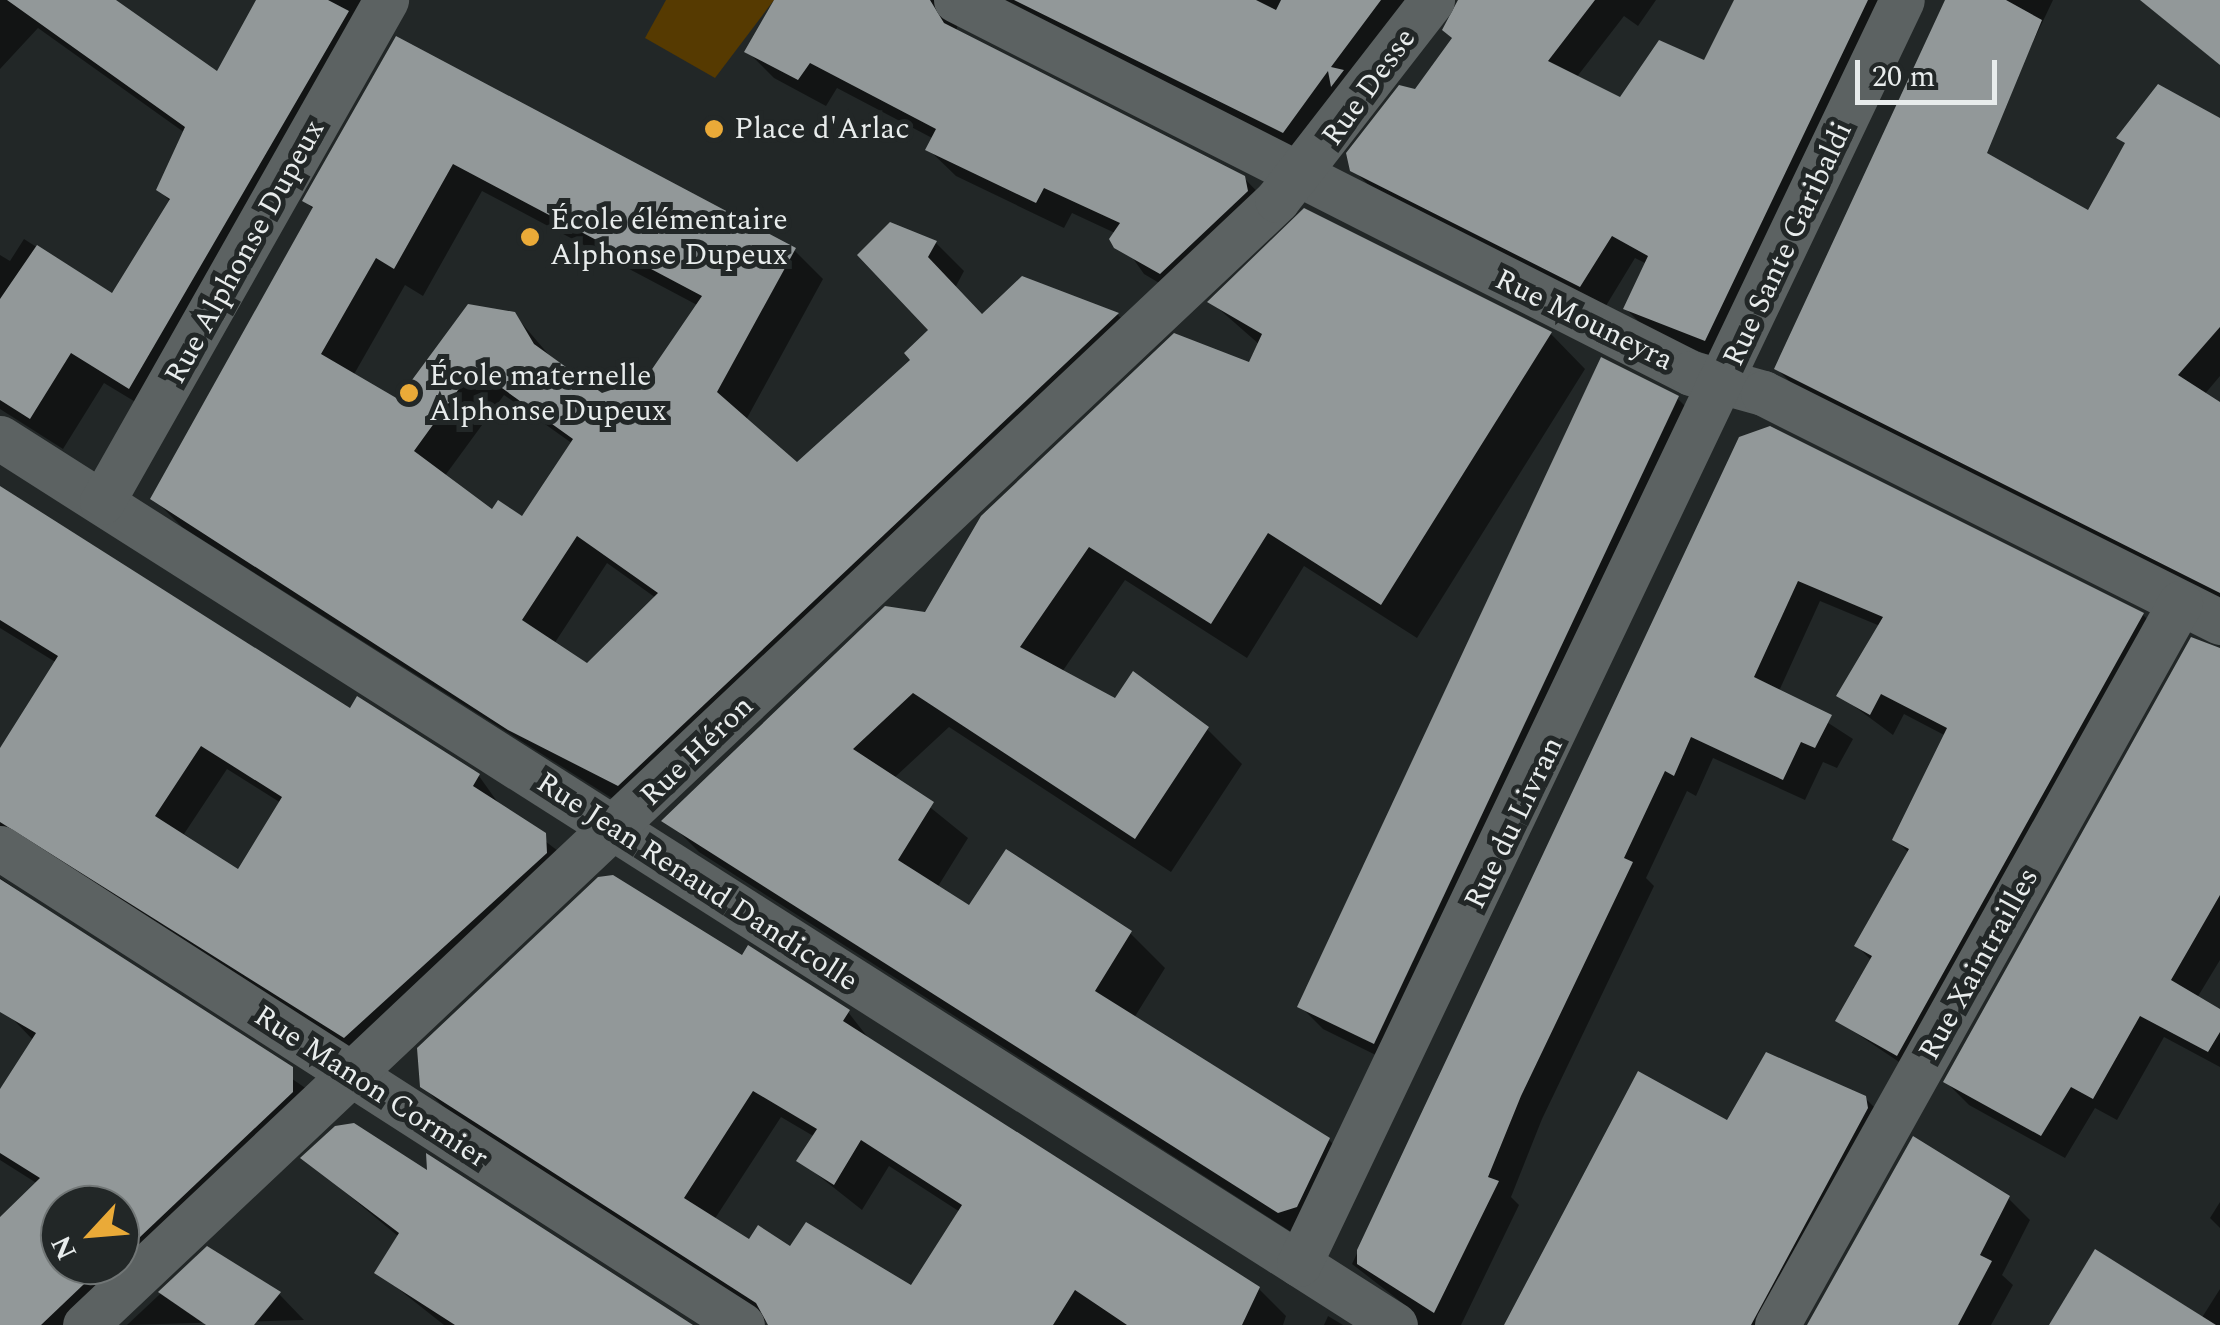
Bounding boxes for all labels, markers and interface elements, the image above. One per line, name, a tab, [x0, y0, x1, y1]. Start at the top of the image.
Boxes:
street label: Rue Desse	[1314, 21, 1424, 153]
scale bar	[1860, 40, 2002, 102]
text: 20 m	[1872, 54, 1935, 100]
place label: Place d'Arlac	[734, 111, 910, 147]
street label: Rue Alphonse Dupeux	[157, 114, 333, 390]
street label: Rue Sante Garibaldi	[1716, 116, 1860, 372]
marker: Place d'Arlac	[703, 118, 725, 140]
place label: École élémentaire Alphonse Dupeux	[550, 202, 788, 272]
marker: École élémentaire Alphonse Dupeux	[519, 226, 541, 248]
street label: Rue Mouneyra	[1489, 261, 1679, 379]
place label: École maternelle Alphonse Dupeux	[429, 358, 667, 428]
marker: École maternelle Alphonse Dupeux	[398, 382, 420, 404]
street label: Rue Héron	[633, 688, 761, 814]
street label: Rue du Livran	[1457, 731, 1571, 915]
street label: Rue Jean Renaud Dandicolle	[530, 765, 864, 999]
street label: Rue Xaintrailles	[1911, 862, 2047, 1066]
street label: Rue Manon Cormier	[247, 998, 495, 1176]
north arrow	[40, 1185, 140, 1285]
text: N	[40, 1228, 89, 1267]

